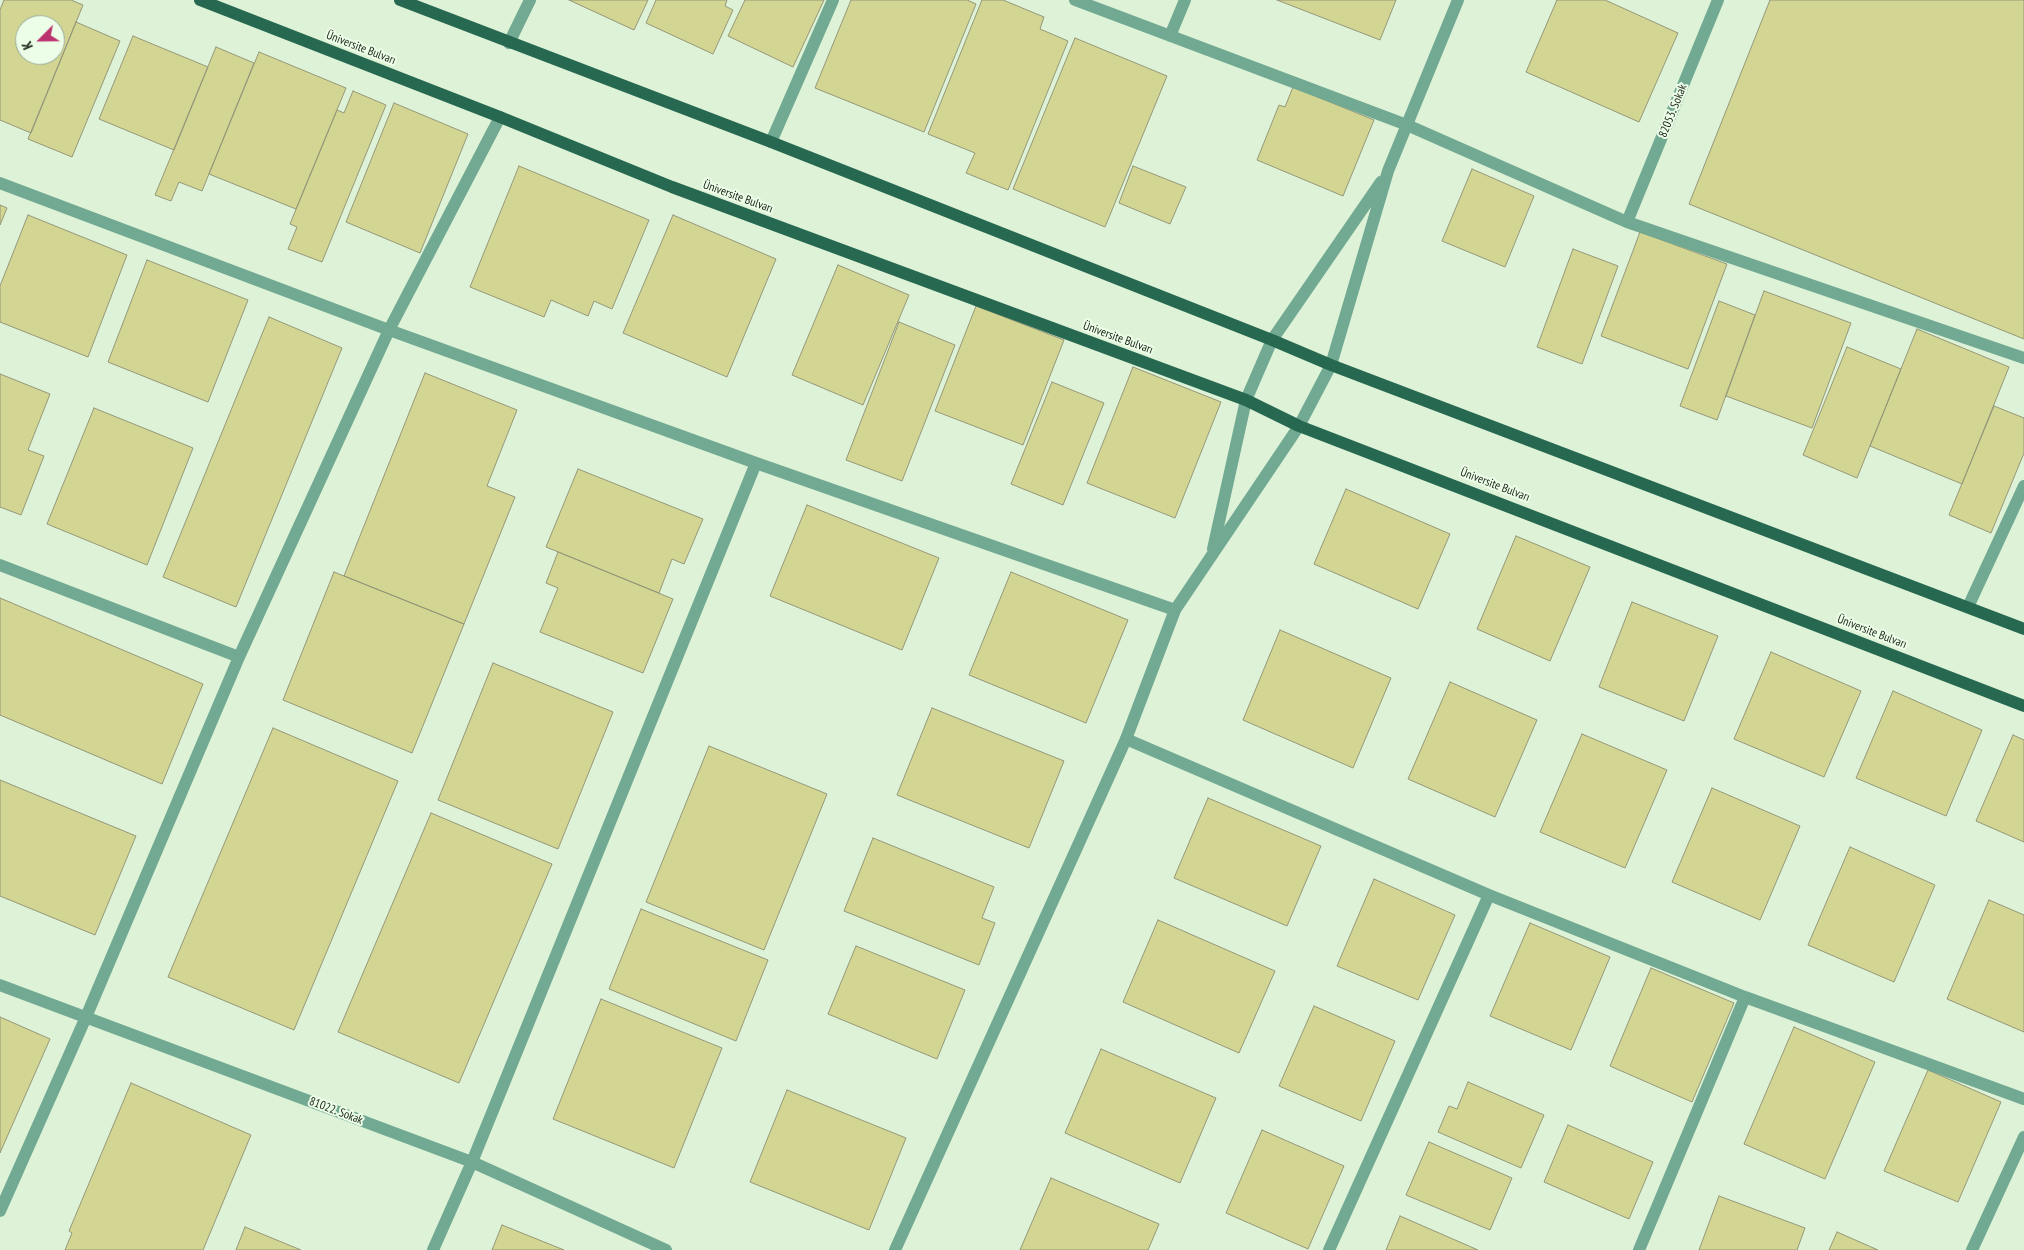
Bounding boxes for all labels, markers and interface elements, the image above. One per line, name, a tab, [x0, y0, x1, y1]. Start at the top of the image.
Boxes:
north arrow	[15, 15, 65, 65]
street label: Üniversite Bulvarı	[324, 28, 398, 68]
text: K	[17, 39, 37, 52]
street label: 82053. Sokak	[1656, 82, 1690, 140]
street label: Üniversite Bulvarı	[701, 178, 775, 216]
street label: Üniversite Bulvarı	[1081, 319, 1155, 357]
street label: Üniversite Bulvarı	[1458, 465, 1532, 505]
street label: Üniversite Bulvarı	[1835, 612, 1909, 652]
street label: 81022. Sokak	[307, 1094, 365, 1128]

